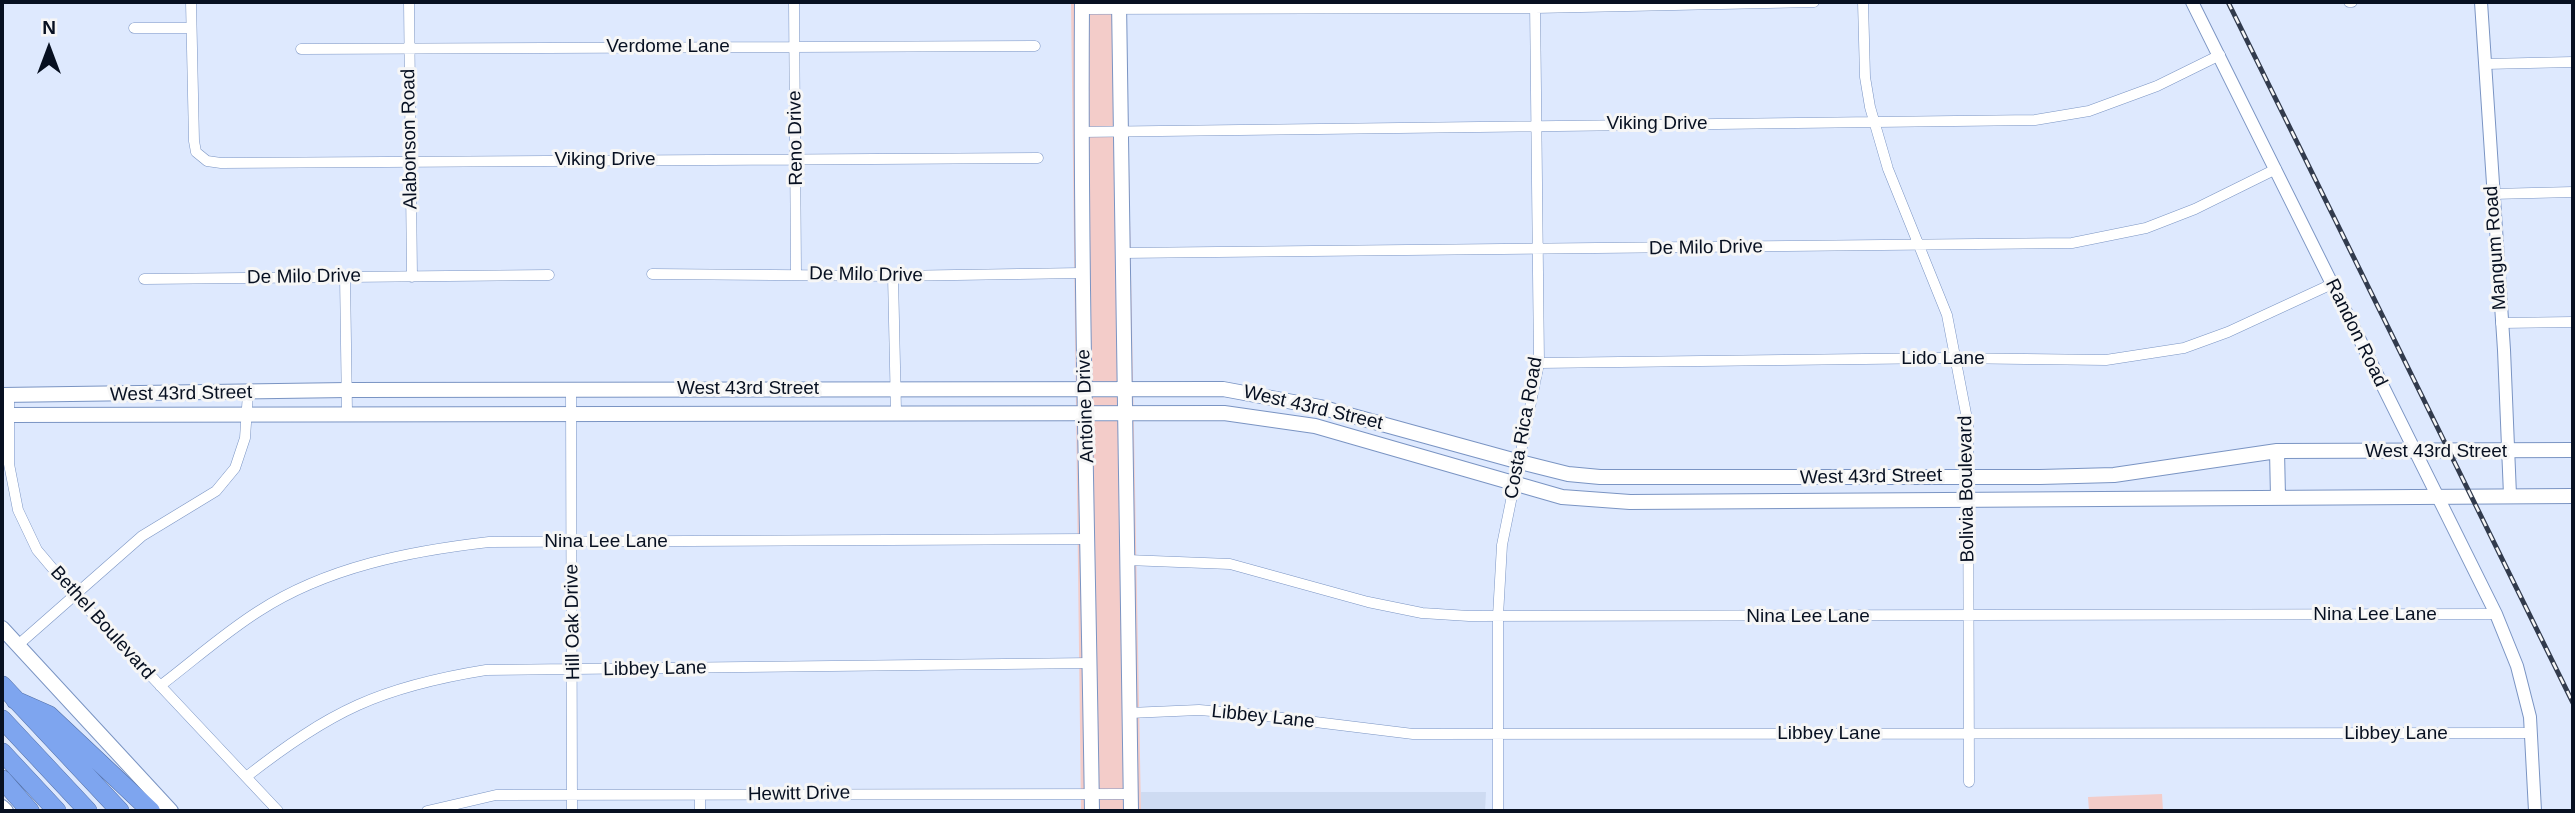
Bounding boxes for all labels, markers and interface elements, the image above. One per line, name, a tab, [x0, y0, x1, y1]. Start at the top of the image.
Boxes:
north arrow	[14, 14, 84, 84]
text: N	[42, 17, 56, 38]
street label: Verdome Lane	[606, 36, 730, 58]
street label: Alabonson Road	[397, 69, 423, 209]
street label: Reno Drive	[784, 90, 808, 186]
street label: Viking Drive	[1606, 113, 1708, 135]
street label: Viking Drive	[554, 149, 656, 171]
street label: Mangum Road	[2480, 185, 2512, 311]
street label: De Milo Drive	[1649, 236, 1763, 260]
street label: De Milo Drive	[809, 263, 923, 287]
street label: De Milo Drive	[247, 265, 361, 289]
street label: Randon Road	[2320, 275, 2392, 391]
street label: Lido Lane	[1901, 348, 1985, 370]
street label: Antoine Drive	[1073, 349, 1099, 463]
street label: Costa Rica Road	[1500, 355, 1548, 501]
street label: West 43rd Street	[677, 378, 819, 400]
street label: West 43rd Street	[110, 381, 252, 407]
street label: West 43rd Street	[1241, 381, 1385, 435]
street label: Bolivia Boulevard	[1954, 415, 1980, 563]
street label: West 43rd Street	[2365, 441, 2507, 463]
street label: West 43rd Street	[1800, 464, 1942, 490]
street label: Nina Lee Lane	[544, 531, 668, 553]
street label: Bethel Boulevard	[45, 562, 159, 684]
street label: Hill Oak Drive	[561, 564, 585, 680]
street label: Nina Lee Lane	[2313, 604, 2437, 626]
street label: Nina Lee Lane	[1746, 606, 1870, 628]
street label: Libbey Lane	[603, 657, 707, 681]
street label: Libbey Lane	[1210, 700, 1316, 734]
street label: Libbey Lane	[1777, 723, 1881, 745]
street label: Libbey Lane	[2344, 723, 2448, 745]
street label: Hewitt Drive	[748, 782, 850, 806]

